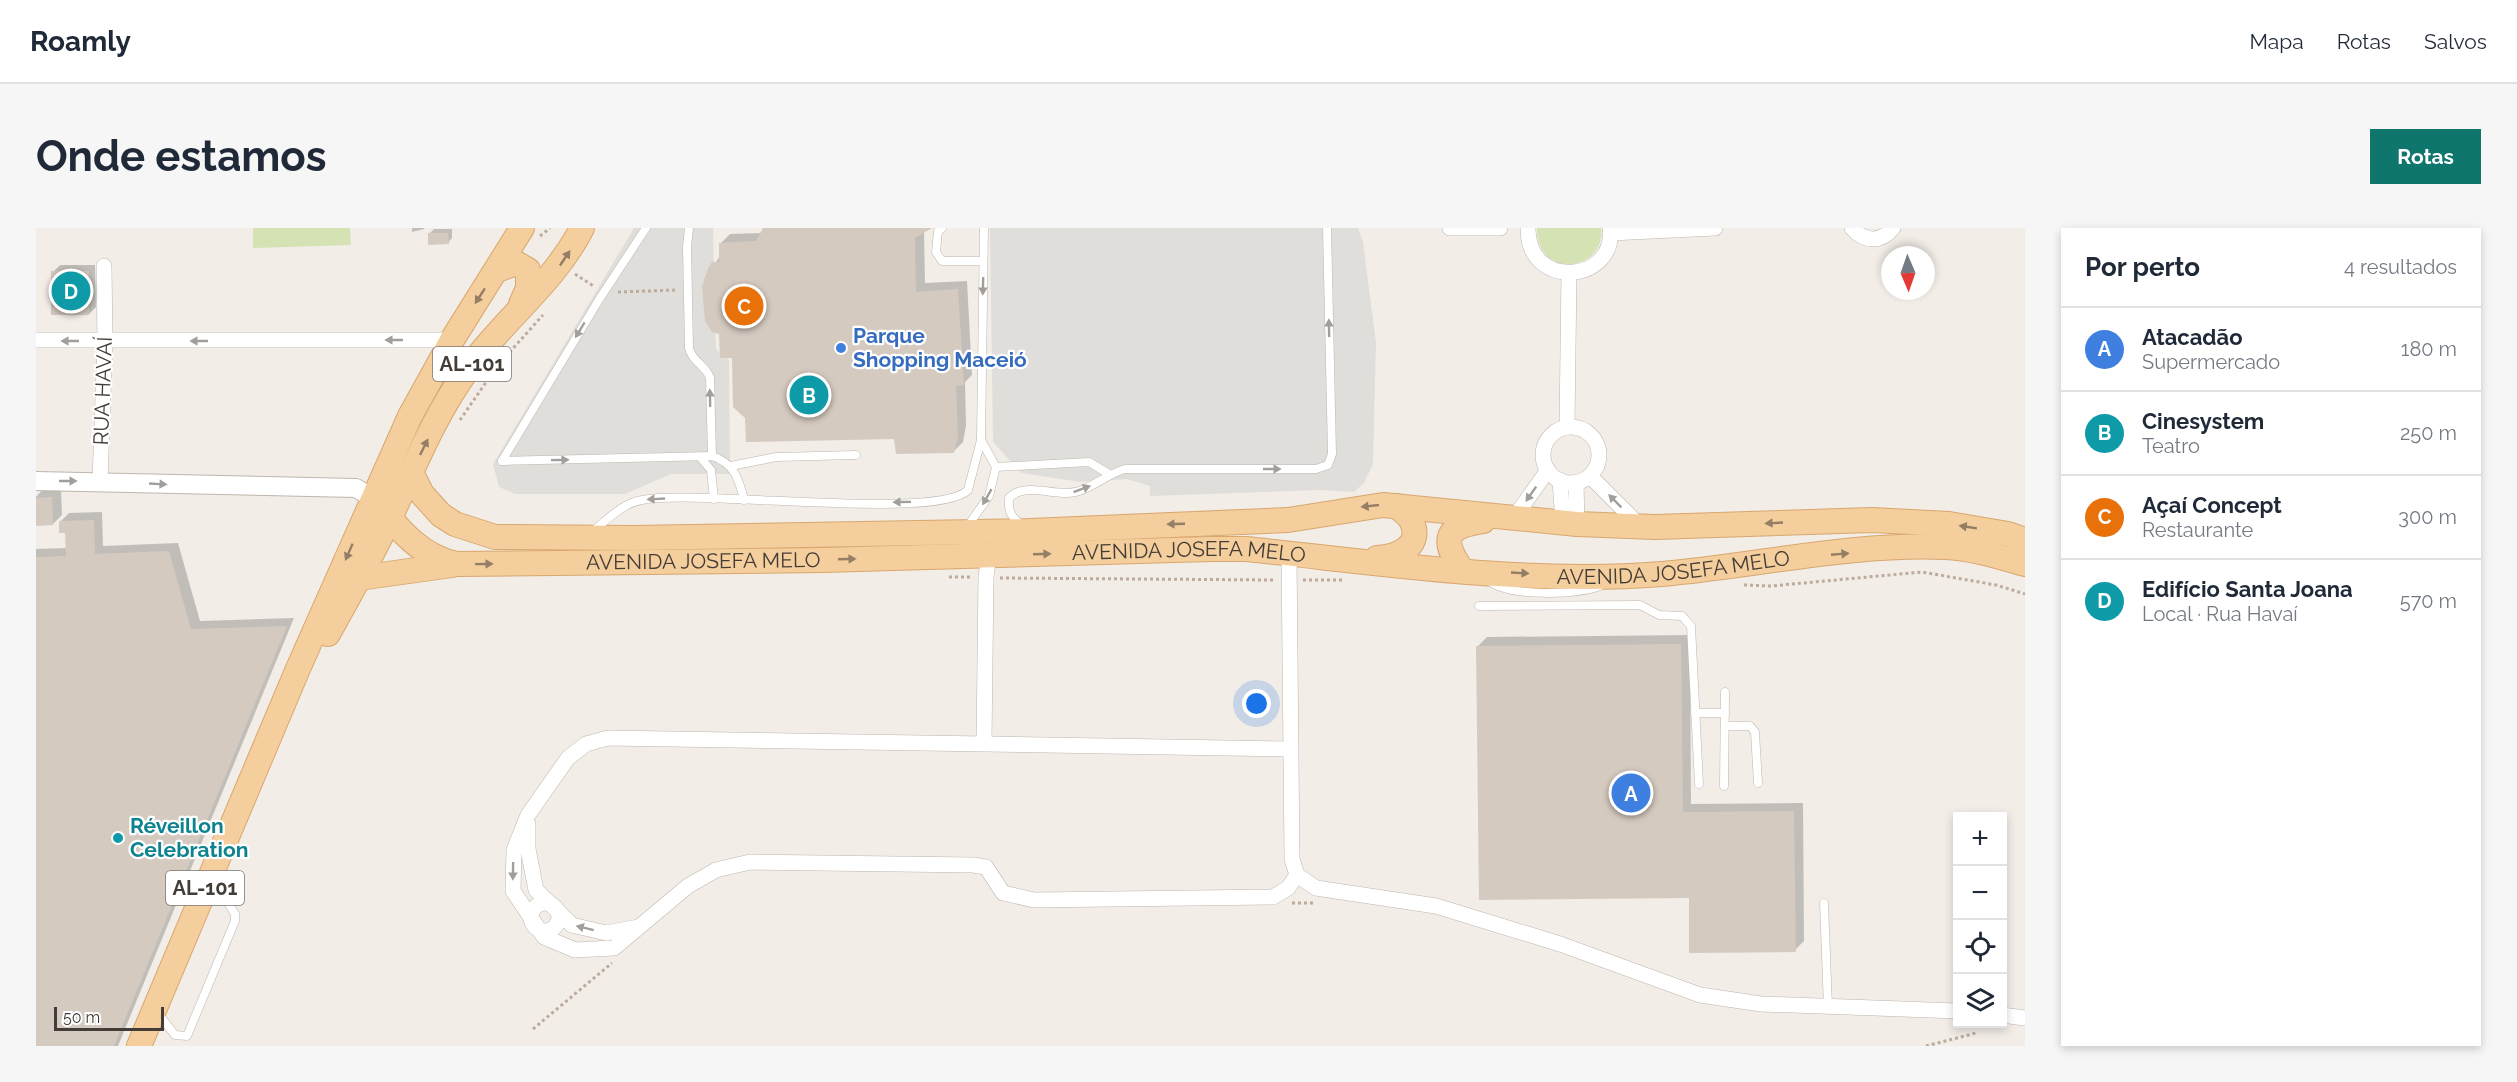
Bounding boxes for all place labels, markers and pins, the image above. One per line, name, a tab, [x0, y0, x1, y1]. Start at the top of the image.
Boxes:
pin: D	[51, 268, 90, 314]
pin: C	[724, 284, 764, 328]
place label: Parque Shopping Maceió	[853, 323, 1027, 372]
marker: Parque Shopping Maceió	[834, 341, 848, 355]
pin: B	[790, 372, 828, 418]
pin: A	[1612, 770, 1650, 816]
place label: Réveillon Celebration	[130, 813, 248, 862]
marker: Réveillon Celebration	[111, 831, 125, 845]

